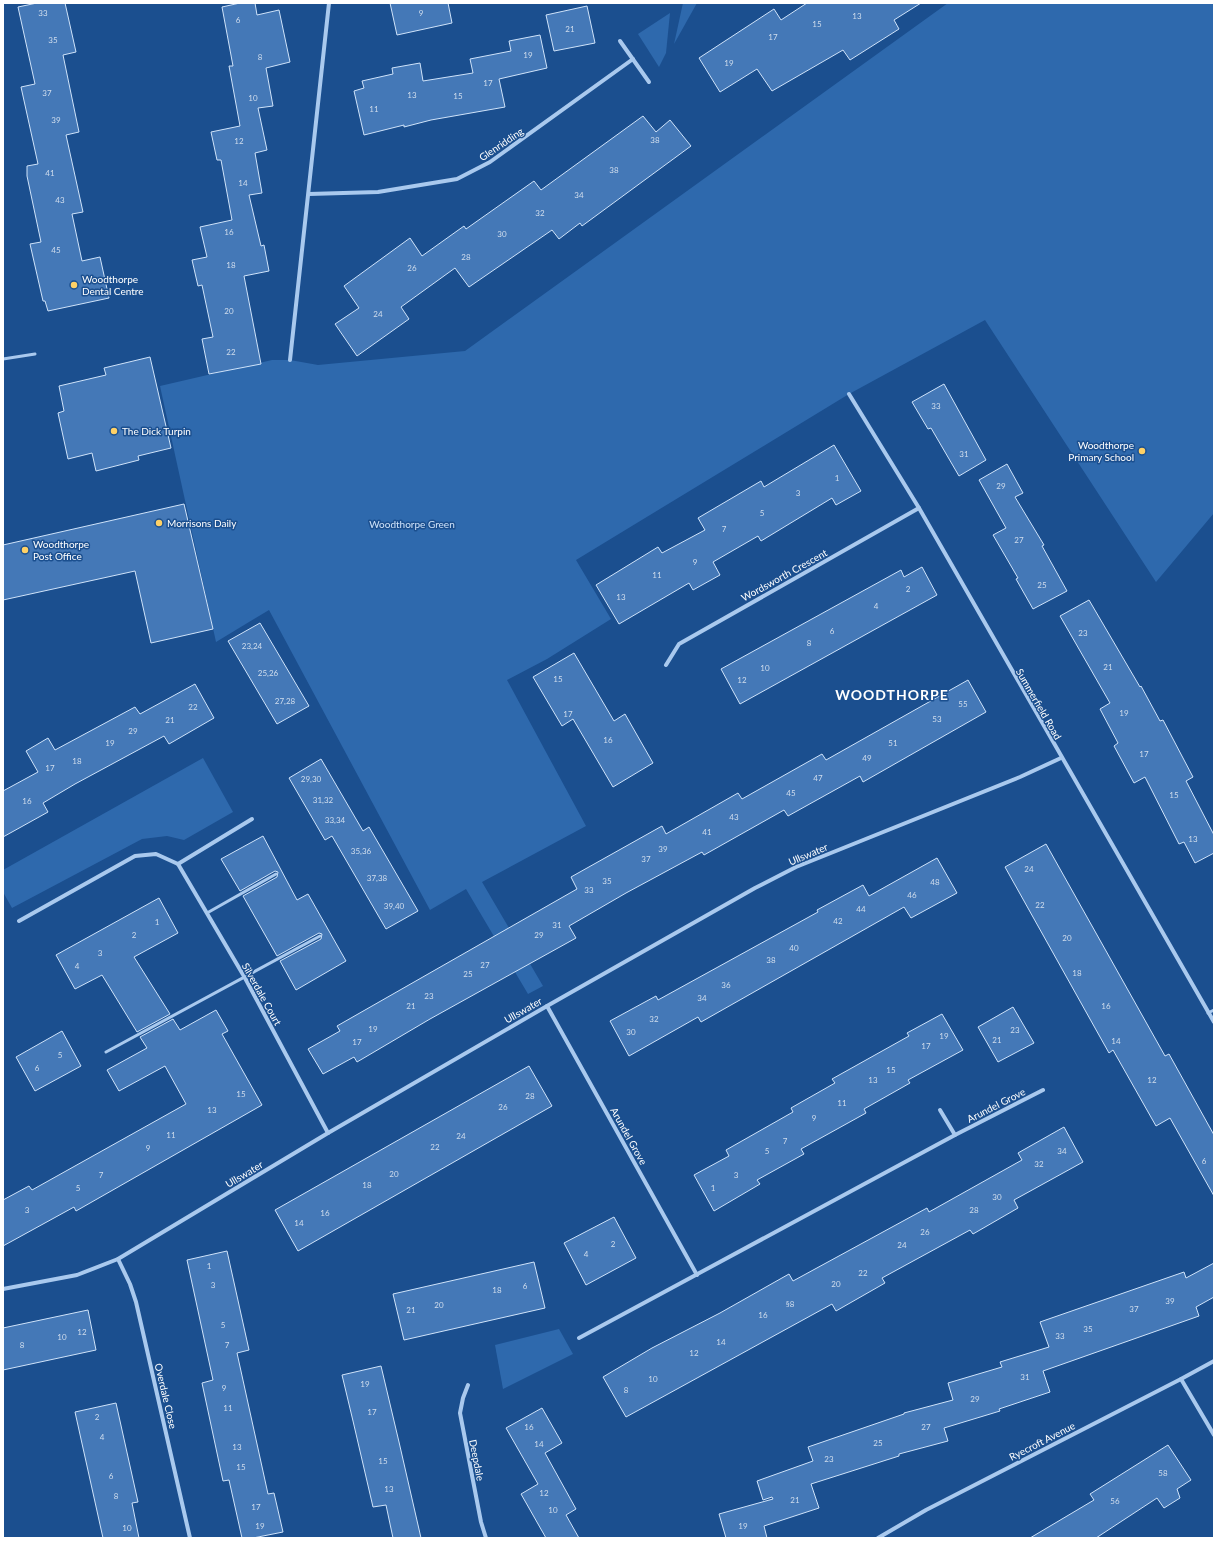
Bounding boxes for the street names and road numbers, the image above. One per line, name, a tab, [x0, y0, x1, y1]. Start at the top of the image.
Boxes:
street label: Glenridding	[477, 125, 525, 163]
street label: Wordsworth Crescent	[739, 546, 829, 604]
street label: Summerfield Road	[1014, 666, 1064, 742]
street label: Ullswater	[787, 840, 830, 868]
street label: Silverdale Court	[240, 961, 284, 1028]
street label: Ullswater	[502, 994, 544, 1026]
street label: Arundel Grove	[965, 1085, 1027, 1125]
street label: Arundel Grove	[608, 1105, 650, 1167]
street label: Ullswater	[223, 1158, 265, 1190]
street label: Overdale Close	[153, 1362, 179, 1430]
street label: Ryecroft Avenue	[1007, 1419, 1077, 1463]
street label: Deepdale	[467, 1438, 487, 1482]

